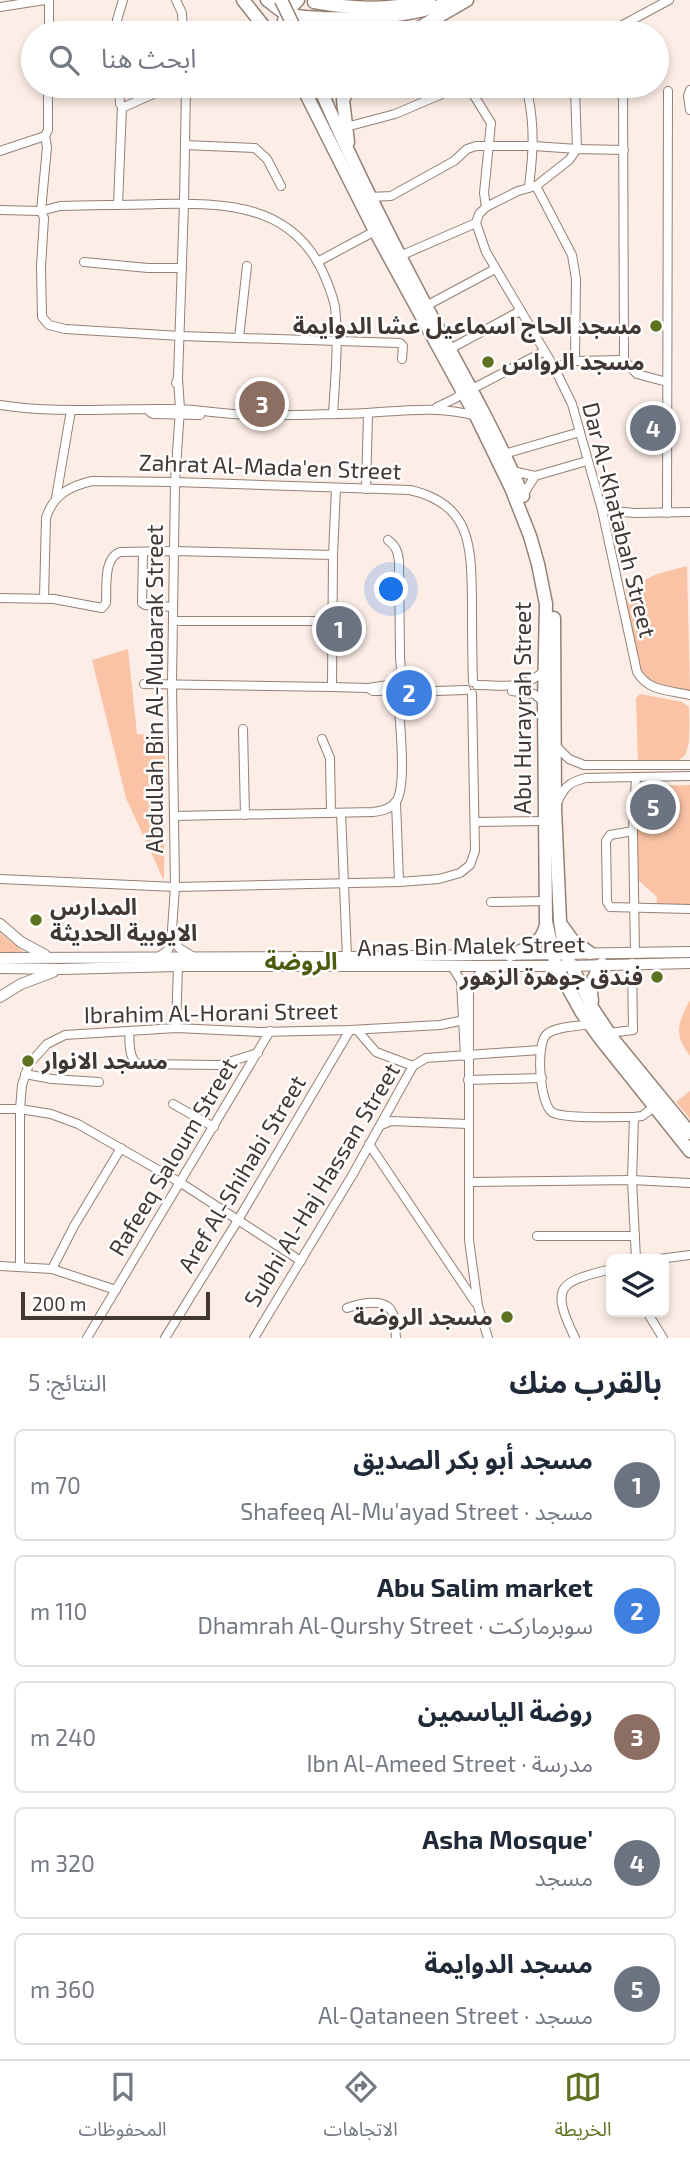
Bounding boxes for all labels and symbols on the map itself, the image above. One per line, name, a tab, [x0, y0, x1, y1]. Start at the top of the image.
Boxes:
place label: مسجد الحاج اسماعيل عشا الدوايمة	[293, 311, 642, 343]
marker: مسجد الحاج اسماعيل عشا الدوايمة	[648, 318, 664, 334]
place label: مسجد الرواس	[502, 347, 645, 376]
marker: مسجد الرواس	[480, 354, 496, 370]
pin: 3	[239, 378, 285, 430]
street label: Dar Al-Khatabah Street	[577, 399, 663, 640]
pin: 4	[630, 402, 676, 454]
street label: Zahrat Al-Mada'en Street	[138, 447, 402, 485]
street label: Abdullah Bin Al-Mubarak Street	[140, 524, 168, 853]
your location	[374, 572, 408, 606]
street label: Abu Hurayrah Street	[508, 602, 536, 814]
pin: 1	[316, 603, 362, 655]
pin: 2	[386, 667, 432, 719]
pin: 5	[630, 781, 676, 833]
place label: المدارس الايوبية الحديثة	[50, 892, 197, 946]
marker: المدارس الايوبية الحديثة	[28, 912, 44, 928]
street label: Anas Bin Malek Street	[357, 929, 585, 961]
district label: الروضة	[264, 946, 338, 976]
place label: فندق جوهرة الزهور	[459, 962, 643, 991]
marker: فندق جوهرة الزهور	[649, 969, 665, 985]
street label: Ibrahim Al-Horani Street	[84, 996, 339, 1028]
place label: مسجد الانوار	[41, 1046, 168, 1075]
street label: Rafeeq Saloum Street	[102, 1052, 242, 1261]
marker: مسجد الانوار	[20, 1053, 36, 1069]
street label: Subhi Al-Haj Hassan Street	[237, 1057, 405, 1311]
street label: Aref Al-Shihabi Street	[171, 1070, 311, 1277]
scale bar	[21, 1289, 210, 1321]
place label: مسجد الروضة	[353, 1302, 493, 1331]
marker: مسجد الروضة	[499, 1309, 515, 1325]

